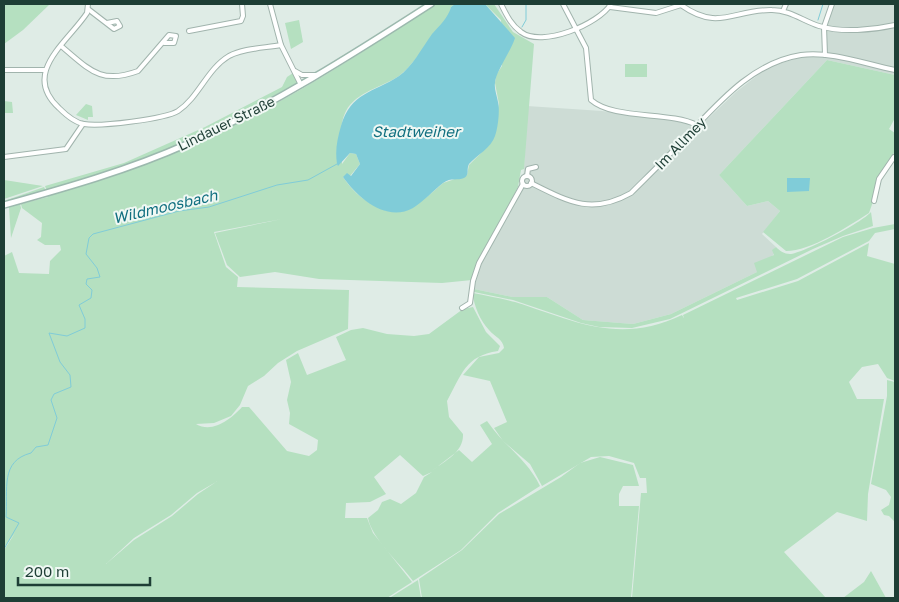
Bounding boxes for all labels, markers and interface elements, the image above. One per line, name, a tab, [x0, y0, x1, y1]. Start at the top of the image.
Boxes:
street label: Lindauer Straße	[175, 92, 277, 154]
street label: Im Allmey	[651, 113, 709, 173]
water label: Stadtweiher	[372, 122, 462, 140]
water label: Wildmoosbach	[111, 185, 220, 227]
scale bar	[18, 554, 150, 586]
text: 200 m	[25, 562, 69, 580]

